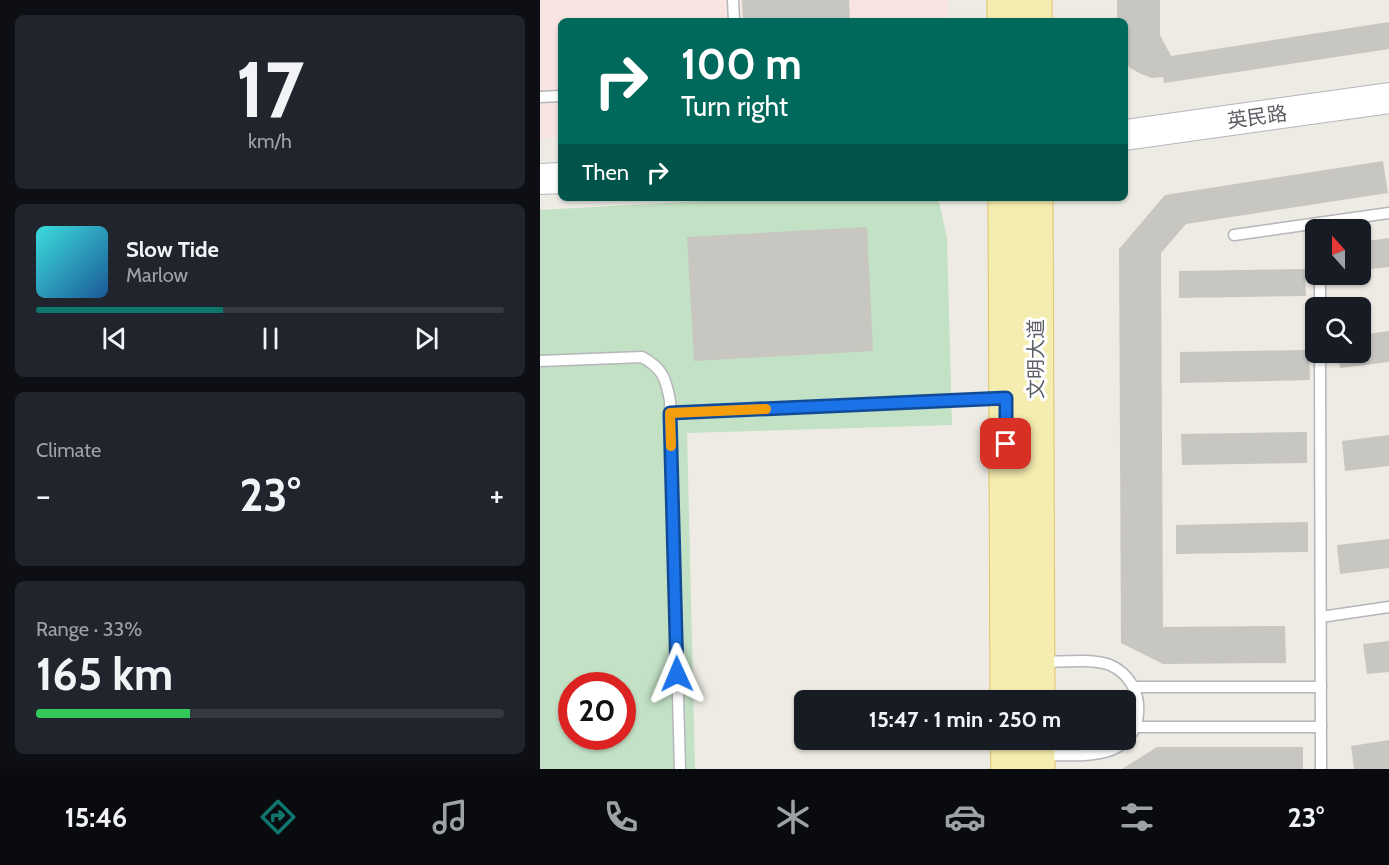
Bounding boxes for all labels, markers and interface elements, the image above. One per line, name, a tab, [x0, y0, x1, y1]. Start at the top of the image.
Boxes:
text: 100 m	[681, 38, 802, 90]
text: 17	[236, 42, 304, 137]
icon: right	[582, 42, 660, 120]
text: Turn right	[681, 90, 788, 123]
street label: 英民路	[1226, 101, 1288, 133]
text: km/h	[248, 129, 292, 153]
icon: right	[641, 156, 674, 189]
text: Then	[582, 159, 629, 186]
north arrow	[1305, 219, 1371, 285]
map controls	[1305, 219, 1371, 363]
text: Slow Tide	[126, 236, 219, 263]
text: Marlow	[126, 263, 188, 287]
button: search	[1305, 297, 1371, 363]
street label: 文明大道	[1024, 319, 1048, 399]
icon: previous	[98, 322, 131, 355]
icon: pause	[254, 322, 287, 355]
icon: next	[410, 322, 443, 355]
pin	[980, 418, 1031, 469]
icon: arrive	[989, 427, 1022, 460]
text: Climate	[36, 438, 101, 462]
text: 23°	[239, 468, 301, 522]
text: −	[36, 475, 51, 515]
text: +	[489, 475, 504, 515]
text: Range · 33%	[36, 617, 142, 641]
position arrow	[645, 642, 709, 706]
text: 165 km	[36, 647, 173, 701]
speed limit sign: 20	[558, 672, 636, 750]
text: 15:47 · 1 min · 250 m	[869, 706, 1061, 733]
icon: directions	[257, 796, 299, 838]
icon: music	[429, 796, 471, 838]
icon: phone	[600, 796, 642, 838]
icon: climate	[772, 796, 814, 838]
icon: car	[944, 796, 986, 838]
icon: filters	[1116, 796, 1158, 838]
text: 15:46	[65, 801, 127, 834]
text: 23°	[1287, 801, 1324, 834]

